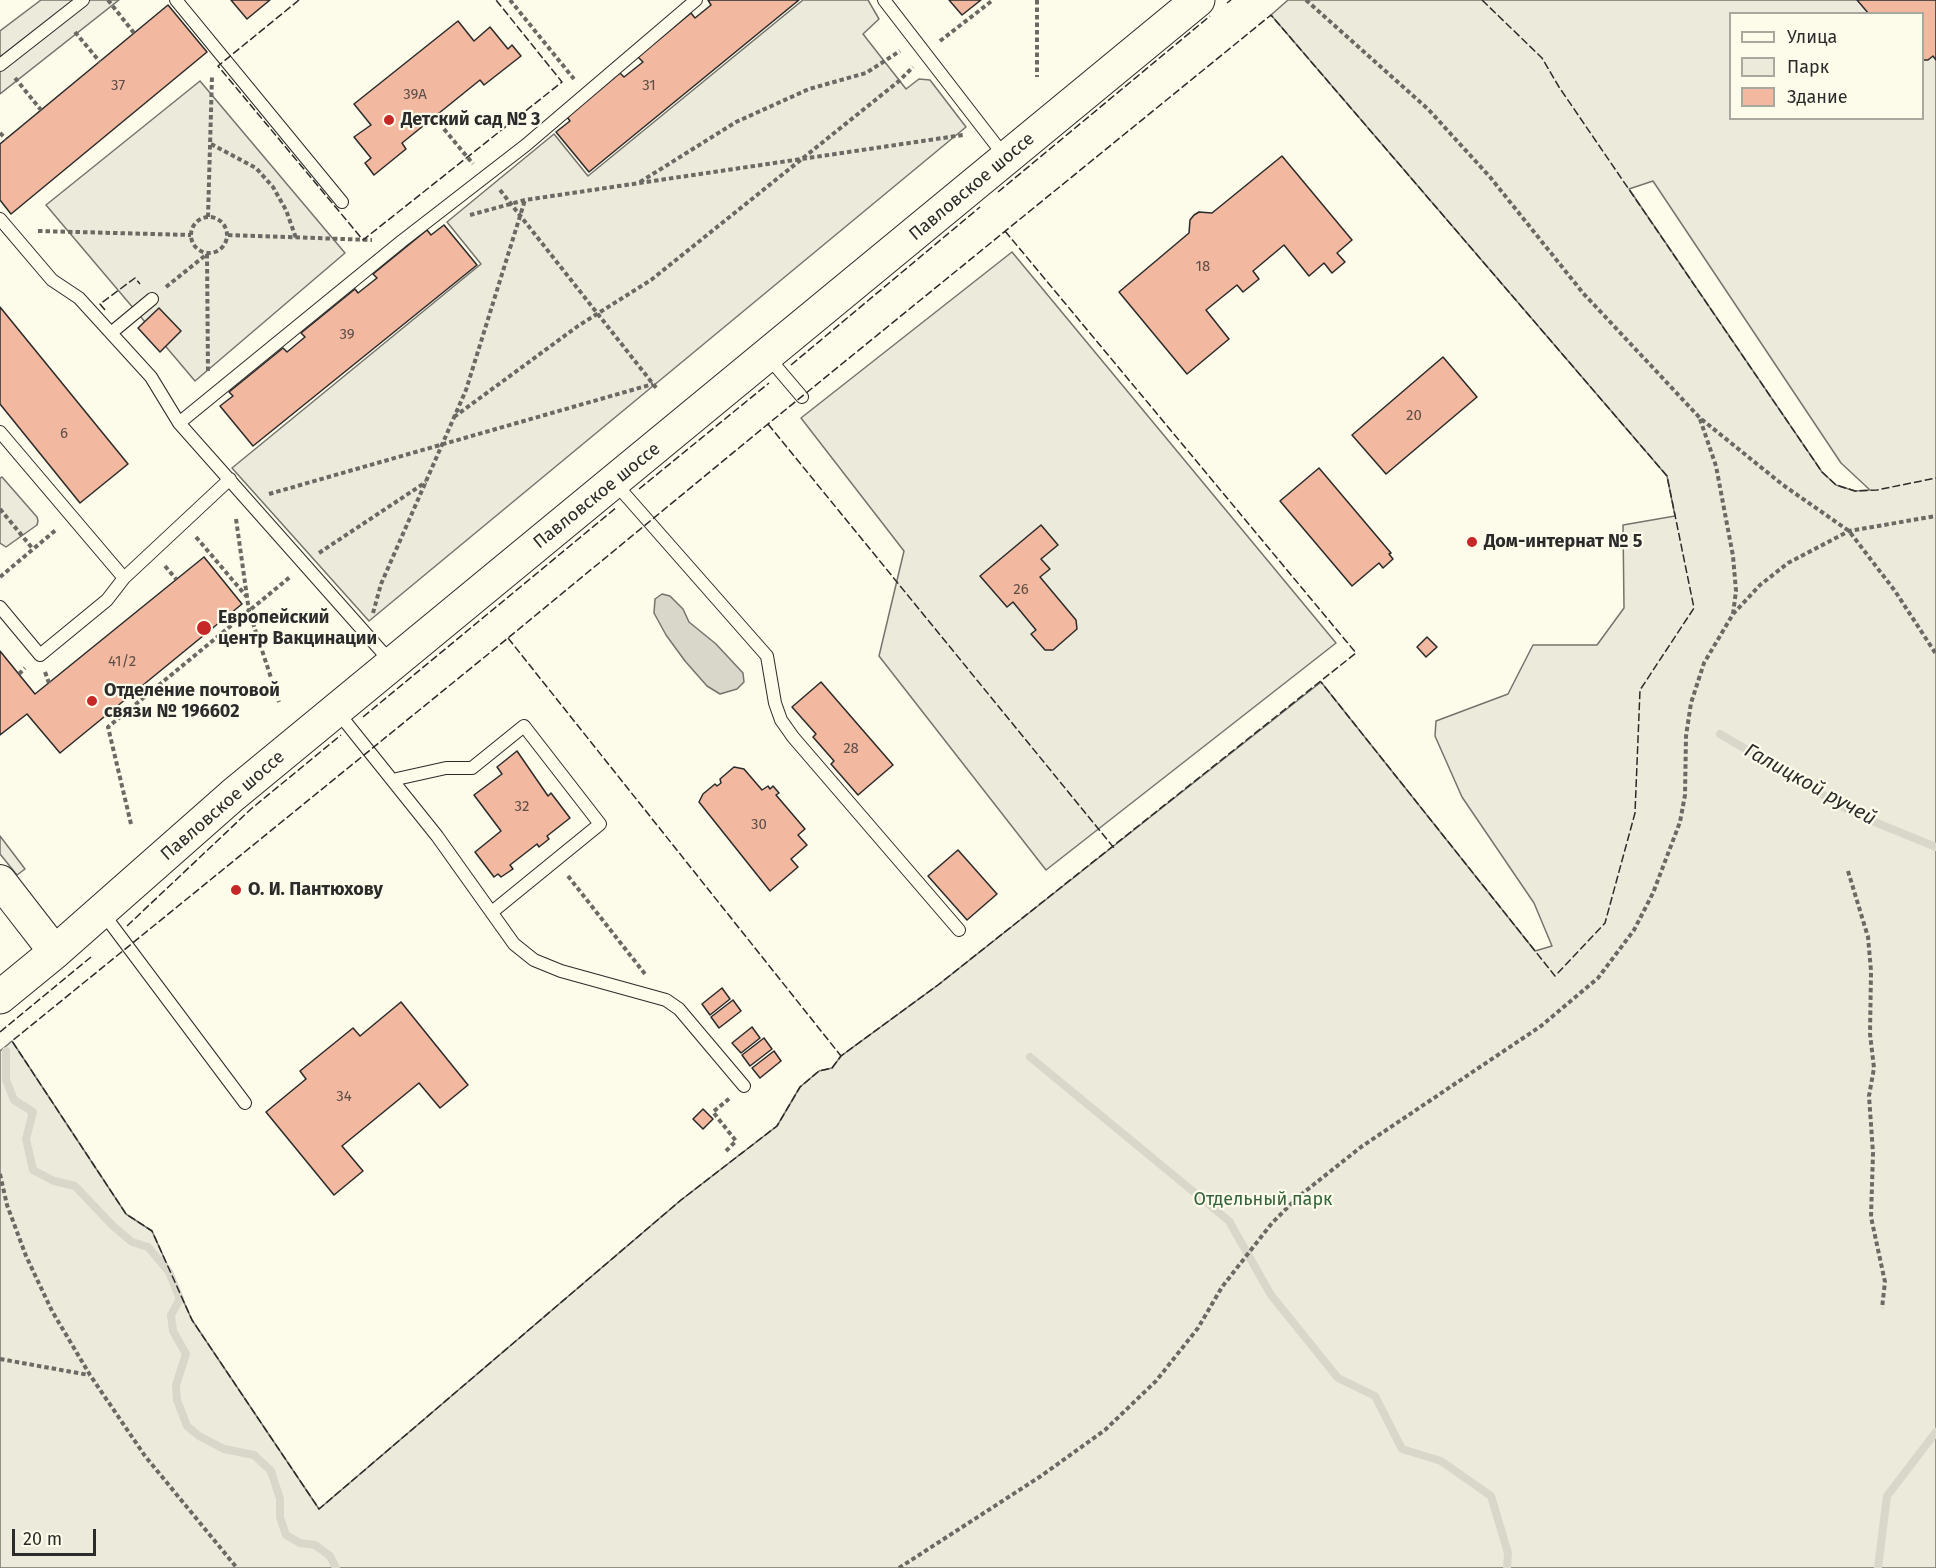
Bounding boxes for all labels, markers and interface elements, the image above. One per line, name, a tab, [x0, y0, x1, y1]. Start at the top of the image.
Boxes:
legend	[1729, 12, 1924, 120]
text: Улица	[1787, 26, 1837, 48]
text: Парк	[1787, 56, 1829, 78]
house number: 37	[111, 77, 125, 95]
house number: 31	[642, 77, 656, 95]
house number: 39А	[403, 86, 427, 104]
text: Здание	[1787, 86, 1848, 108]
place label: Детский сад № 3	[401, 109, 540, 131]
marker: Детский сад № 3	[382, 113, 396, 127]
street label: Павловское шоссе	[905, 128, 1039, 246]
house number: 18	[1196, 258, 1210, 276]
house number: 39	[339, 326, 355, 344]
house number: 20	[1406, 407, 1422, 425]
house number: 6	[60, 425, 68, 443]
street label: Павловское шоссе	[529, 438, 665, 554]
place label: Дом-интернат № 5	[1484, 531, 1642, 553]
marker: Дом-интернат № 5	[1465, 535, 1479, 549]
house number: 26	[1013, 581, 1029, 599]
place label: Европейский центр Вакцинации	[218, 607, 377, 650]
marker: Европейский центр Вакцинации	[195, 619, 213, 637]
house number: 41/2	[108, 653, 136, 671]
place label: Отделение почтовой связи № 196602	[104, 680, 280, 722]
marker: Отделение почтовой связи № 196602	[85, 694, 99, 708]
water label: Галицкой ручей	[1740, 739, 1880, 831]
house number: 28	[843, 740, 859, 758]
street label: Павловское шоссе	[157, 746, 289, 866]
house number: 32	[515, 798, 529, 816]
house number: 30	[751, 816, 767, 834]
place label: О. И. Пантюхову	[248, 879, 383, 901]
marker: О. И. Пантюхову	[229, 883, 243, 897]
house number: 34	[336, 1088, 352, 1106]
park label: Отдельный парк	[1194, 1189, 1332, 1211]
scale bar	[15, 1517, 99, 1555]
text: 20 m	[23, 1528, 62, 1550]

